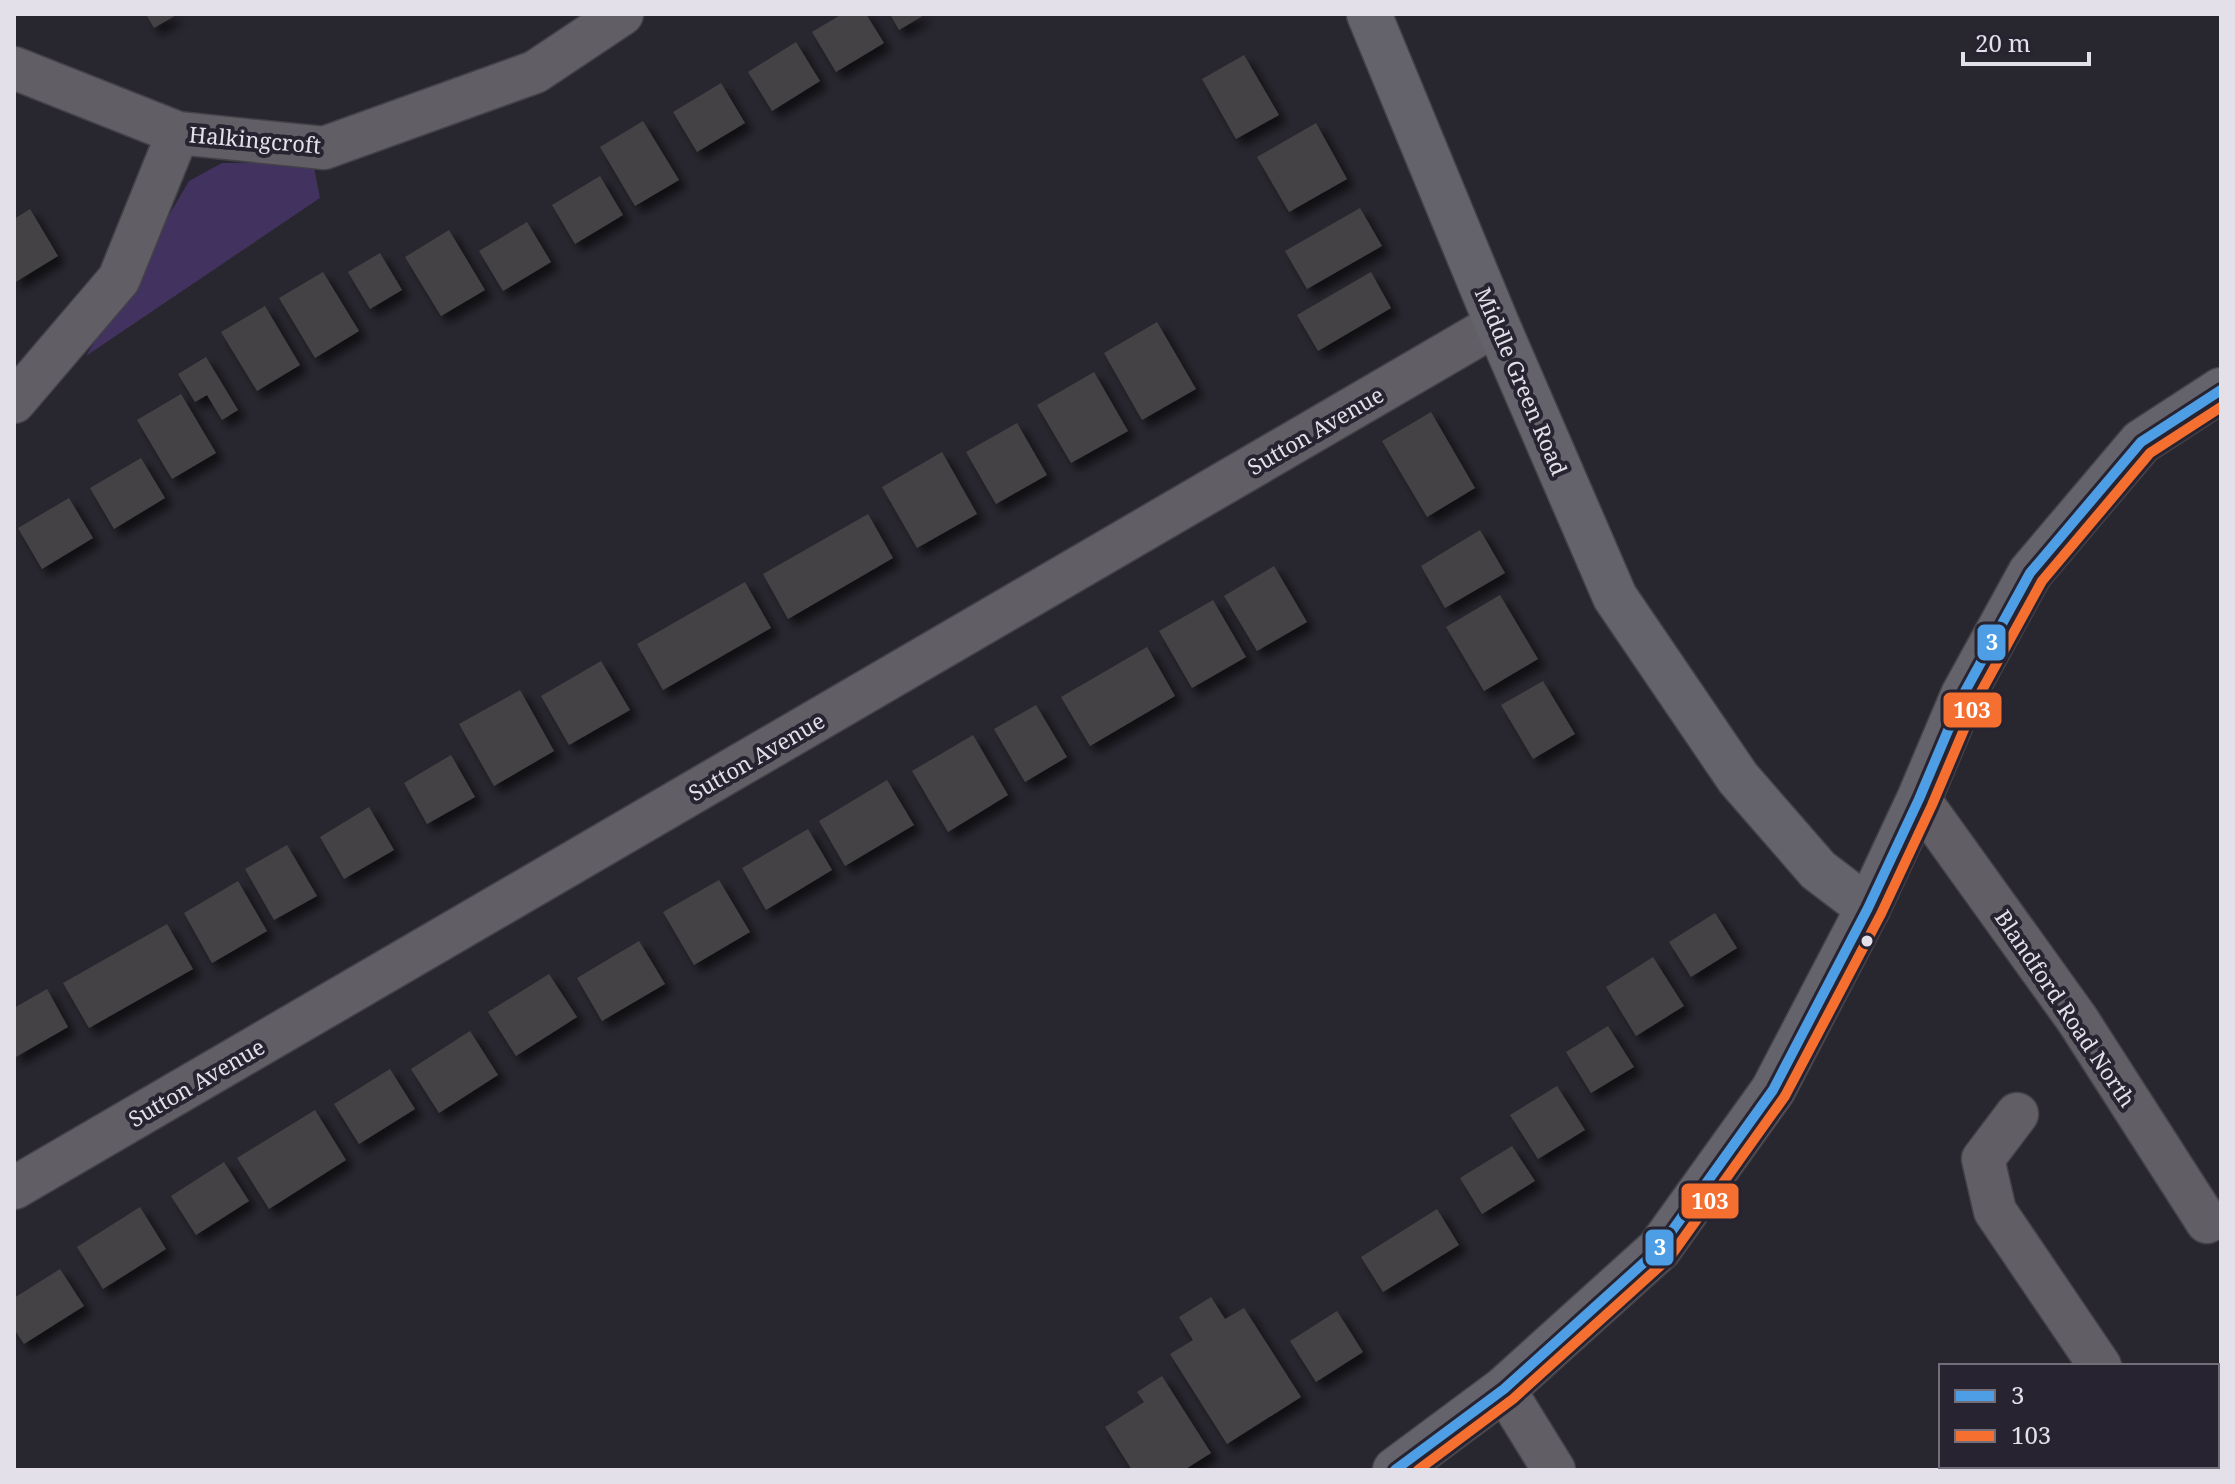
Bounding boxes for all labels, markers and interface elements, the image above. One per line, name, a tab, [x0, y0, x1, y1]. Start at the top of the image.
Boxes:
scale bar	[1963, 16, 2089, 66]
text: 20 m	[1975, 26, 2031, 59]
street label: Halkingcroft	[188, 118, 322, 160]
street label: Middle Green Road	[1469, 282, 1575, 480]
street label: Sutton Avenue	[1241, 379, 1389, 481]
line badge: 3	[1976, 623, 2007, 662]
text: 3	[1986, 626, 1998, 656]
line badge: 103	[1942, 691, 2003, 729]
text: 103	[1953, 694, 1991, 724]
street label: Sutton Avenue	[682, 705, 830, 807]
street label: Blandford Road North	[1989, 903, 2143, 1113]
unlabelled marker	[1859, 933, 1875, 949]
street label: Sutton Avenue	[122, 1031, 270, 1133]
line badge: 103	[1680, 1182, 1740, 1220]
text: 103	[1691, 1185, 1729, 1215]
line badge: 3	[1644, 1228, 1675, 1267]
text: 3	[1654, 1231, 1666, 1261]
legend	[1939, 1364, 2219, 1468]
text: 3	[2011, 1378, 2024, 1411]
text: 103	[2011, 1418, 2051, 1451]

